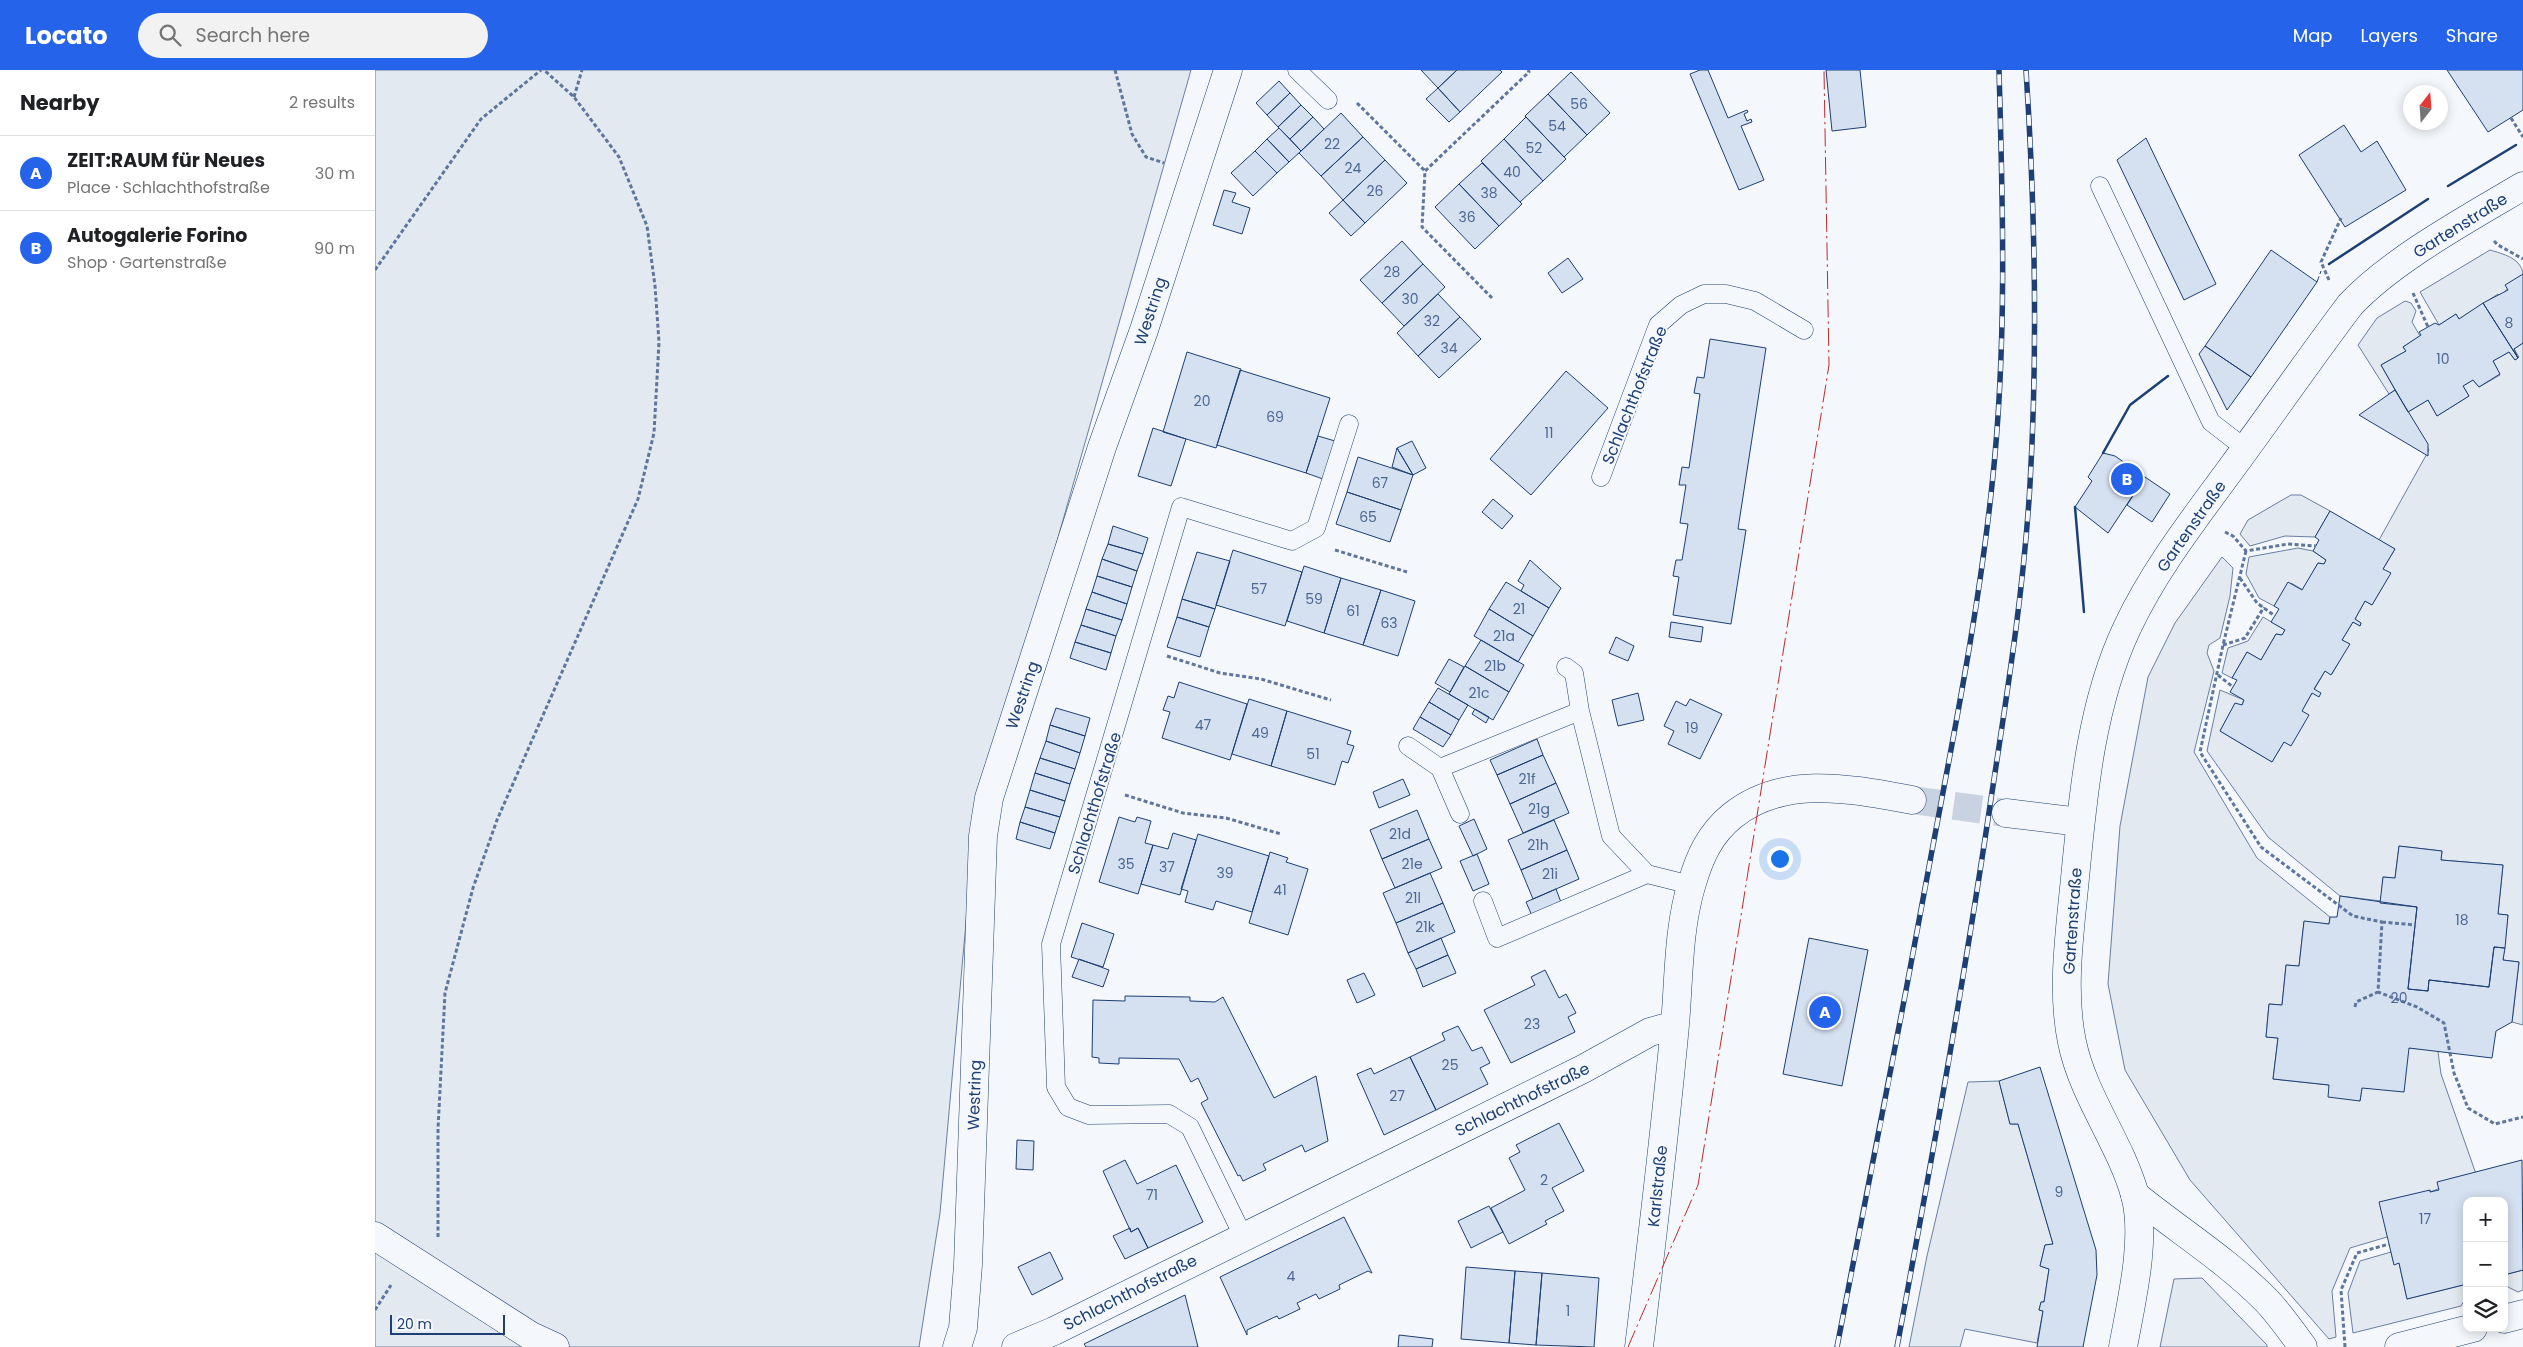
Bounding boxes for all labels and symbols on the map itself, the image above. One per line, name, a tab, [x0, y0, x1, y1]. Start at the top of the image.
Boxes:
north arrow	[2403, 85, 2448, 130]
house number: 56	[1570, 94, 1588, 114]
house number: 54	[1548, 116, 1566, 136]
house number: 22	[1324, 134, 1340, 154]
house number: 52	[1526, 138, 1542, 158]
house number: 24	[1345, 158, 1362, 178]
house number: 40	[1503, 162, 1521, 182]
house number: 26	[1367, 181, 1384, 201]
house number: 38	[1480, 183, 1498, 203]
street label: Gartenstraße	[2409, 187, 2512, 264]
house number: 36	[1458, 207, 1476, 227]
house number: 28	[1384, 262, 1401, 282]
street label: Westring	[1129, 274, 1172, 348]
house number: 30	[1401, 289, 1419, 309]
house number: 32	[1424, 311, 1440, 331]
house number: 8	[2505, 313, 2514, 333]
street label: Schlachthofstraße	[1596, 322, 1673, 468]
house number: 34	[1440, 338, 1458, 358]
house number: 10	[2436, 349, 2450, 369]
house number: 20	[1194, 391, 1210, 411]
house number: 69	[1266, 407, 1284, 427]
house number: 11	[1545, 423, 1553, 443]
pin: B	[2111, 460, 2143, 498]
house number: 67	[1372, 473, 1389, 493]
street label: Gartenstraße	[2151, 476, 2232, 577]
house number: 65	[1359, 507, 1377, 527]
house number: 57	[1251, 579, 1268, 599]
house number: 59	[1305, 589, 1323, 609]
house number: 21	[1513, 599, 1525, 619]
house number: 61	[1346, 601, 1360, 621]
house number: 63	[1380, 613, 1398, 633]
house number: 21a	[1493, 626, 1515, 646]
house number: 21b	[1484, 656, 1506, 676]
street label: Westring	[1000, 658, 1045, 732]
house number: 21c	[1468, 683, 1490, 703]
house number: 47	[1195, 715, 1212, 735]
house number: 19	[1685, 718, 1699, 738]
house number: 49	[1251, 723, 1269, 743]
street label: Schlachthofstraße	[1062, 729, 1127, 877]
house number: 51	[1306, 744, 1320, 764]
house number: 21f	[1518, 769, 1536, 789]
house number: 21g	[1528, 799, 1550, 819]
house number: 21d	[1389, 824, 1411, 844]
house number: 21h	[1527, 835, 1549, 855]
your location	[1767, 846, 1793, 872]
house number: 35	[1117, 854, 1135, 874]
house number: 21e	[1401, 854, 1423, 874]
house number: 37	[1159, 857, 1175, 877]
house number: 39	[1216, 863, 1234, 883]
house number: 21i	[1542, 864, 1558, 884]
street label: Gartenstraße	[2057, 867, 2088, 975]
house number: 41	[1273, 880, 1287, 900]
house number: 21l	[1405, 888, 1421, 908]
house number: 18	[2455, 910, 2469, 930]
house number: 21k	[1415, 917, 1436, 937]
house number: 20	[2391, 988, 2407, 1008]
pin: A	[1809, 993, 1841, 1031]
house number: 23	[1524, 1014, 1540, 1034]
house number: 25	[1442, 1055, 1458, 1075]
street label: Schlachthofstraße	[1451, 1057, 1594, 1142]
street label: Westring	[962, 1059, 987, 1131]
house number: 27	[1389, 1086, 1405, 1106]
street label: Karlstraße	[1642, 1144, 1673, 1228]
house number: 2	[1540, 1170, 1548, 1190]
house number: 9	[2055, 1182, 2063, 1202]
house number: 71	[1146, 1185, 1158, 1205]
house number: 17	[2419, 1209, 2431, 1229]
street label: Schlachthofstraße	[1059, 1249, 1201, 1336]
house number: 4	[1287, 1266, 1296, 1286]
house number: 1	[1566, 1301, 1570, 1321]
scale bar	[390, 1312, 505, 1335]

